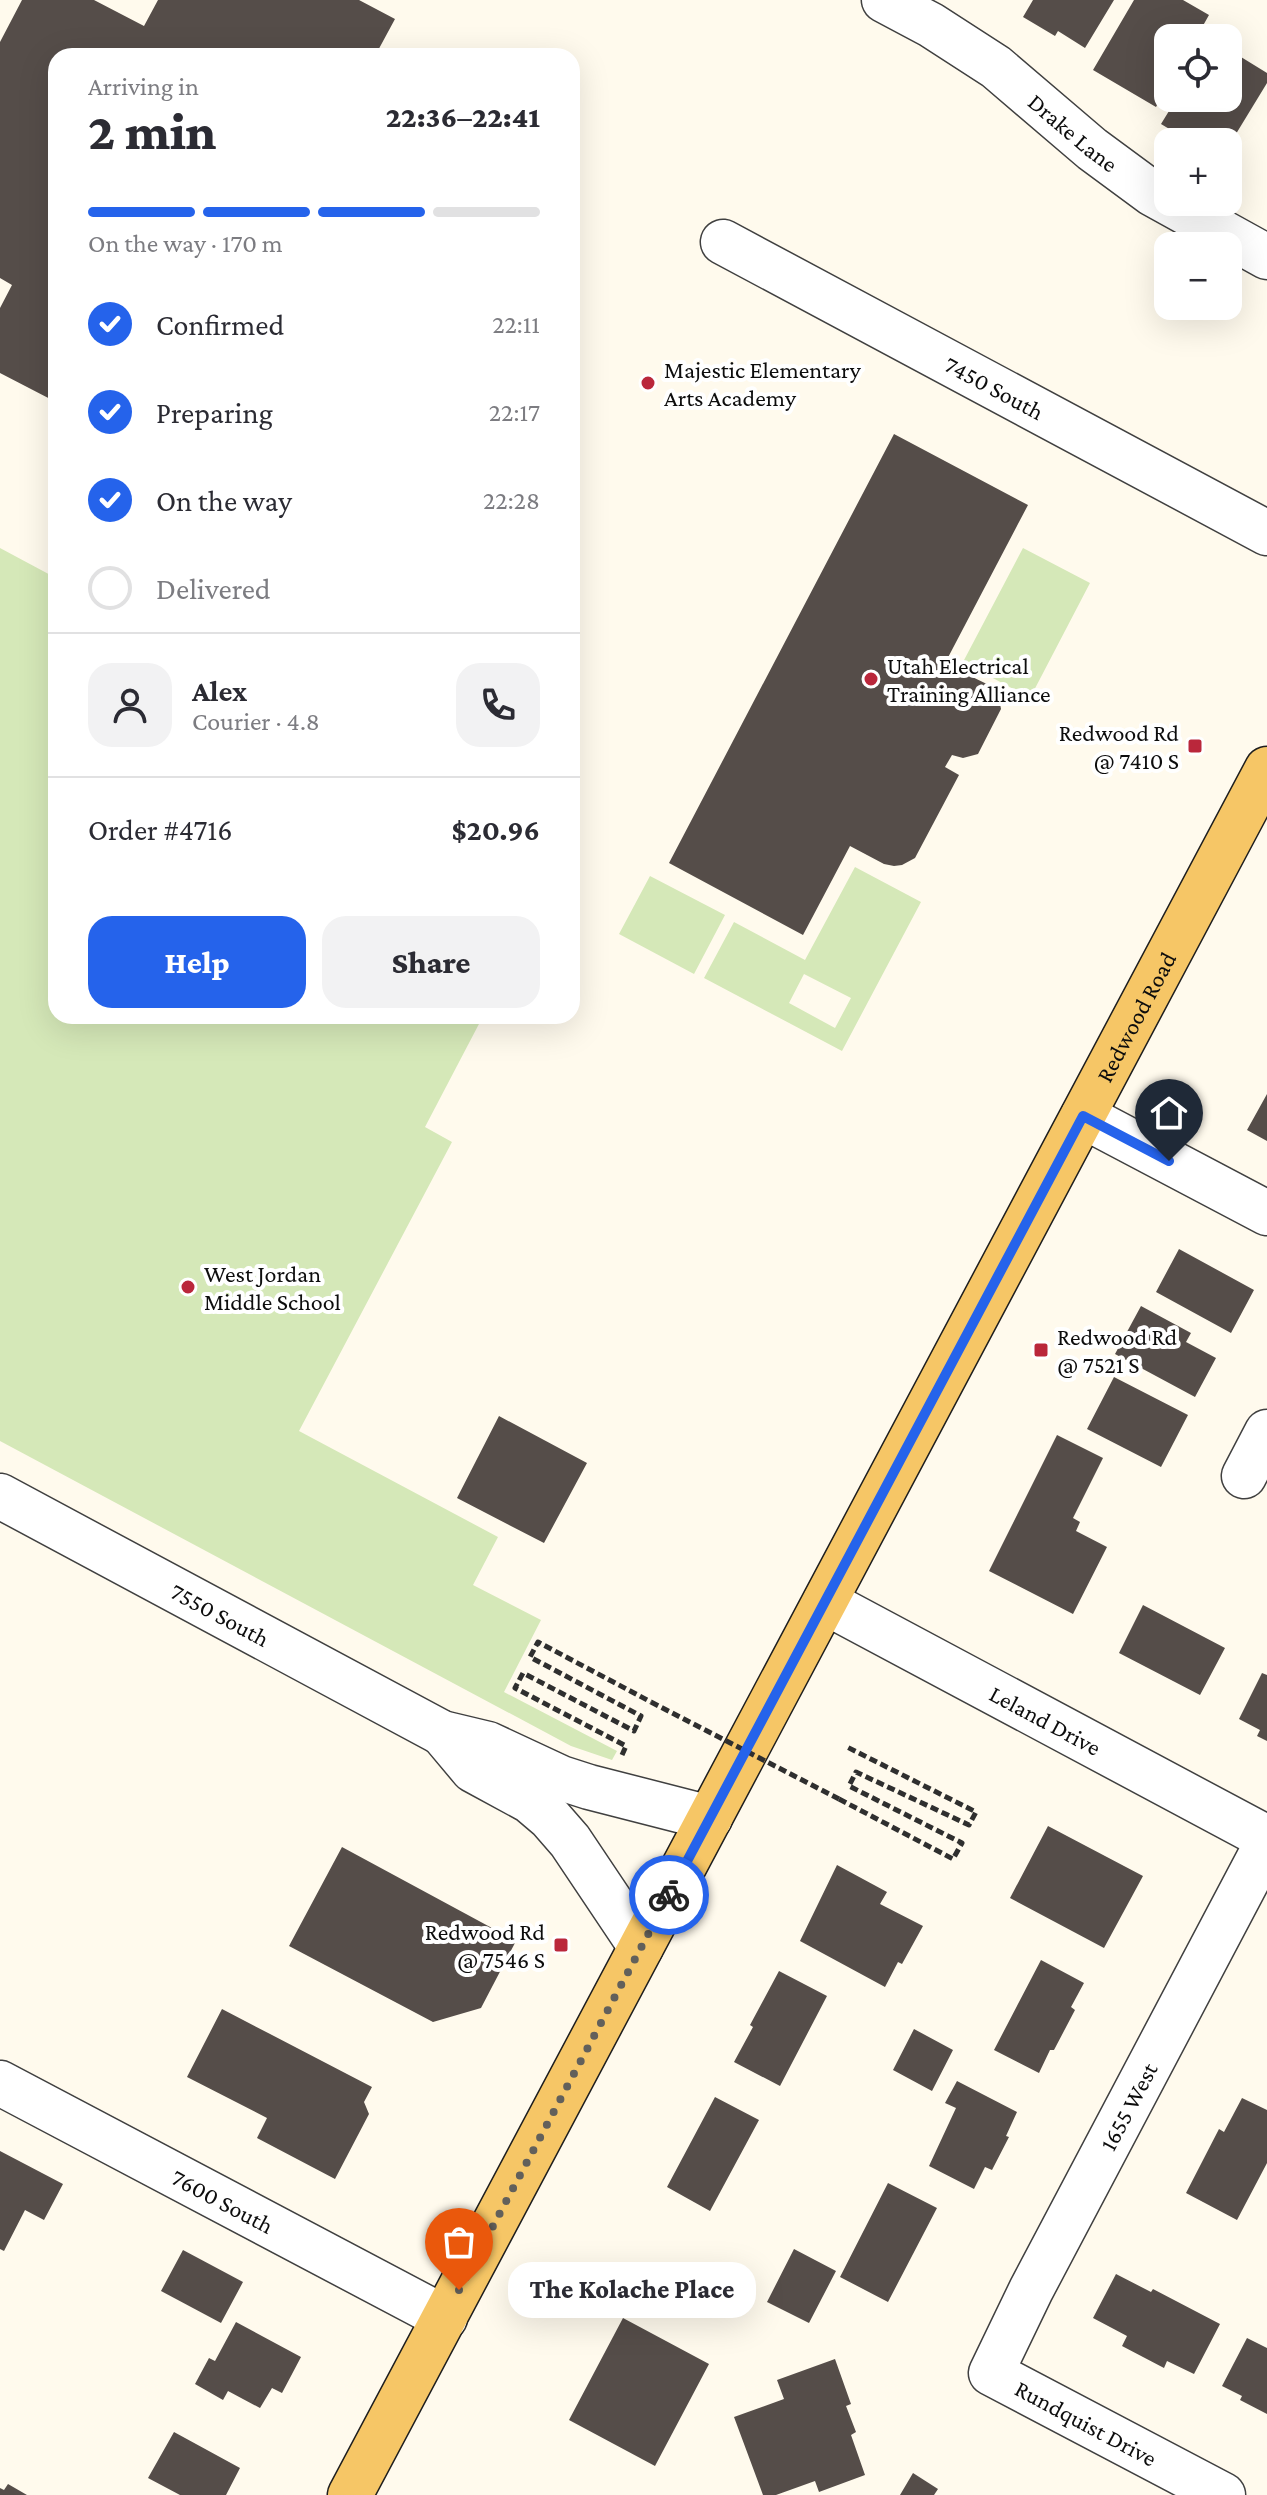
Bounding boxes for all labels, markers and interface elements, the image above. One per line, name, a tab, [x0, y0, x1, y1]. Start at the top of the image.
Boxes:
map controls	[1154, 24, 1242, 320]
button: locate	[1154, 24, 1242, 112]
text: Arriving in	[88, 72, 199, 101]
street label: Drake Lane	[1023, 87, 1123, 177]
text: 22:36–22:41	[386, 100, 540, 133]
text: 2 min	[88, 102, 216, 160]
button: +	[1154, 128, 1242, 216]
text: On the way · 170 m	[88, 229, 283, 258]
button: −	[1154, 232, 1242, 320]
icon: check	[88, 302, 132, 346]
text: Confirmed	[156, 308, 284, 341]
text: 22:11	[492, 310, 540, 339]
street label: 7450 South	[940, 350, 1049, 425]
place label: Majestic Elementary Arts Academy	[664, 356, 862, 411]
marker: Majestic Elementary Arts Academy	[639, 374, 657, 392]
icon: check	[88, 390, 132, 434]
text: Preparing	[156, 396, 273, 429]
text: 22:17	[489, 398, 540, 427]
icon: check	[88, 478, 132, 522]
text: On the way	[156, 484, 292, 517]
text: 22:28	[483, 486, 540, 515]
text: Delivered	[156, 572, 271, 605]
place label: Utah Electrical Training Alliance	[887, 652, 1051, 707]
button: person	[88, 663, 172, 747]
button: phone	[456, 663, 540, 747]
marker: Utah Electrical Training Alliance	[862, 670, 880, 688]
text: Alex	[192, 674, 247, 707]
text: Courier · 4.8	[192, 707, 320, 736]
place label: Redwood Rd @ 7410 S	[1059, 719, 1179, 774]
marker: Redwood Rd @ 7410 S	[1186, 737, 1204, 755]
text: Order #4716	[88, 813, 232, 846]
text: $20.96	[451, 813, 540, 846]
button: Help	[88, 916, 306, 1008]
button: Share	[322, 916, 540, 1008]
street label: Redwood Road	[1090, 947, 1181, 1086]
pin	[1135, 1079, 1203, 1161]
icon: home	[1147, 1091, 1191, 1135]
place label: West Jordan Middle School	[204, 1260, 341, 1315]
marker: West Jordan Middle School	[179, 1278, 197, 1296]
place label: Redwood Rd @ 7521 S	[1057, 1323, 1178, 1378]
marker: Redwood Rd @ 7521 S	[1032, 1341, 1050, 1359]
street label: 7550 South	[166, 1577, 274, 1652]
street label: Leland Drive	[985, 1679, 1106, 1760]
courier	[629, 1855, 709, 1935]
icon: bike	[647, 1873, 691, 1917]
place label: Redwood Rd @ 7546 S	[425, 1918, 545, 1973]
marker: Redwood Rd @ 7546 S	[552, 1936, 570, 1954]
street label: 1655 West	[1094, 2057, 1163, 2155]
street label: 7600 South	[167, 2163, 278, 2239]
pin	[425, 2208, 493, 2290]
icon: bag	[437, 2220, 481, 2264]
callout: The Kolache Place	[507, 2262, 755, 2318]
text: The Kolache Place	[530, 2275, 734, 2304]
street label: Rundquist Drive	[1011, 2374, 1161, 2472]

